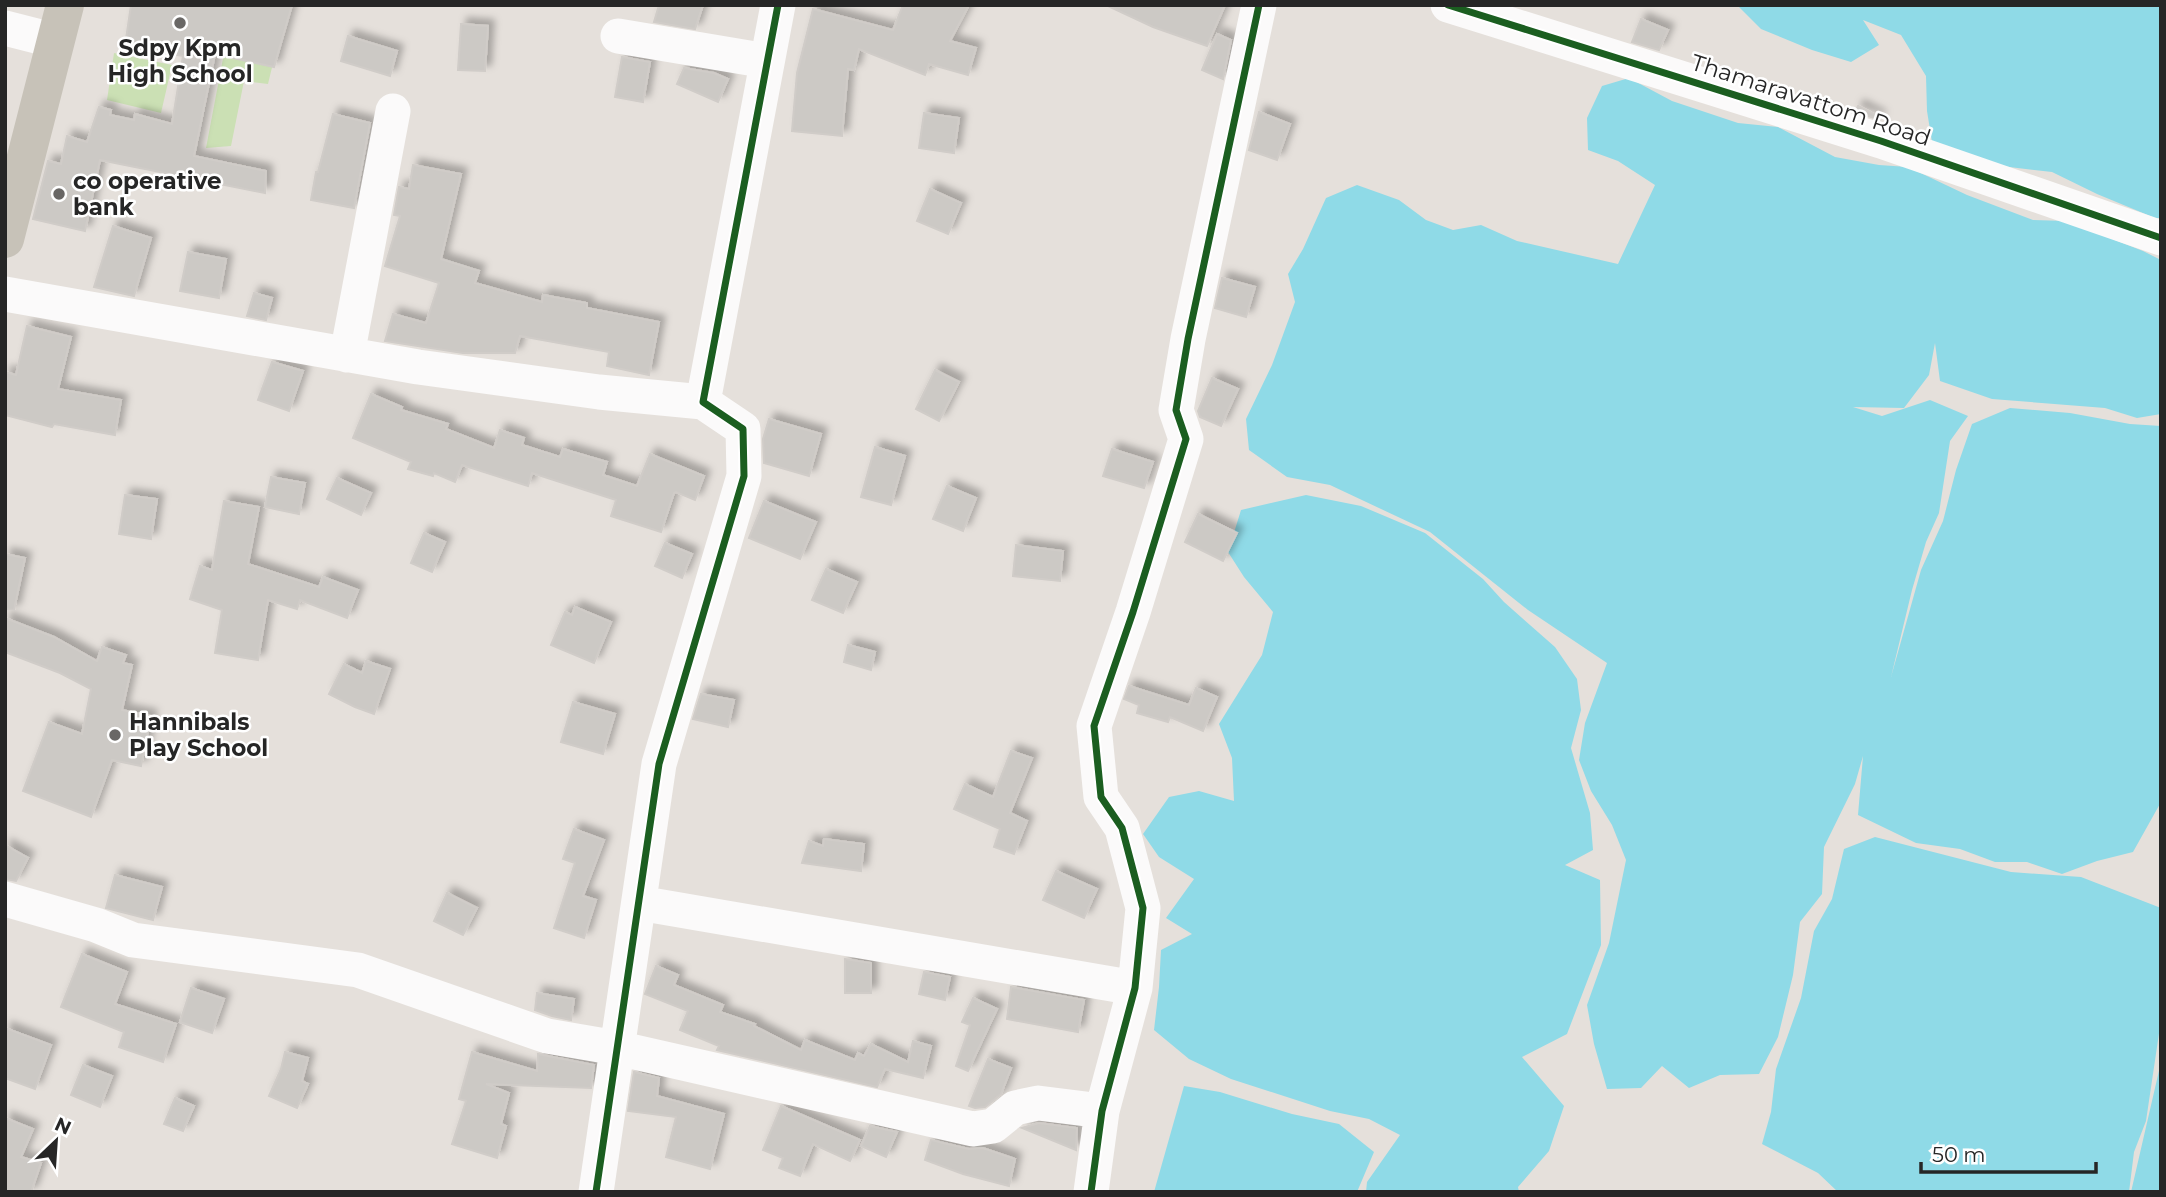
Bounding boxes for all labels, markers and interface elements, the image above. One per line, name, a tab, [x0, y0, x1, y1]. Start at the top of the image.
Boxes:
marker: Sdpy Kpm High School	[172, 15, 188, 31]
place label: Sdpy Kpm High School	[107, 34, 253, 88]
street label: Thamaravattom Road	[1688, 48, 1934, 152]
place label: co operative bank	[73, 167, 222, 221]
marker: co operative bank	[51, 186, 67, 202]
place label: Hannibals Play School	[129, 708, 268, 762]
marker: Hannibals Play School	[107, 727, 123, 743]
north arrow	[21, 1106, 91, 1176]
text: N	[51, 1112, 75, 1140]
scale bar	[1921, 1130, 2096, 1174]
text: 50 m	[1932, 1142, 1986, 1167]

